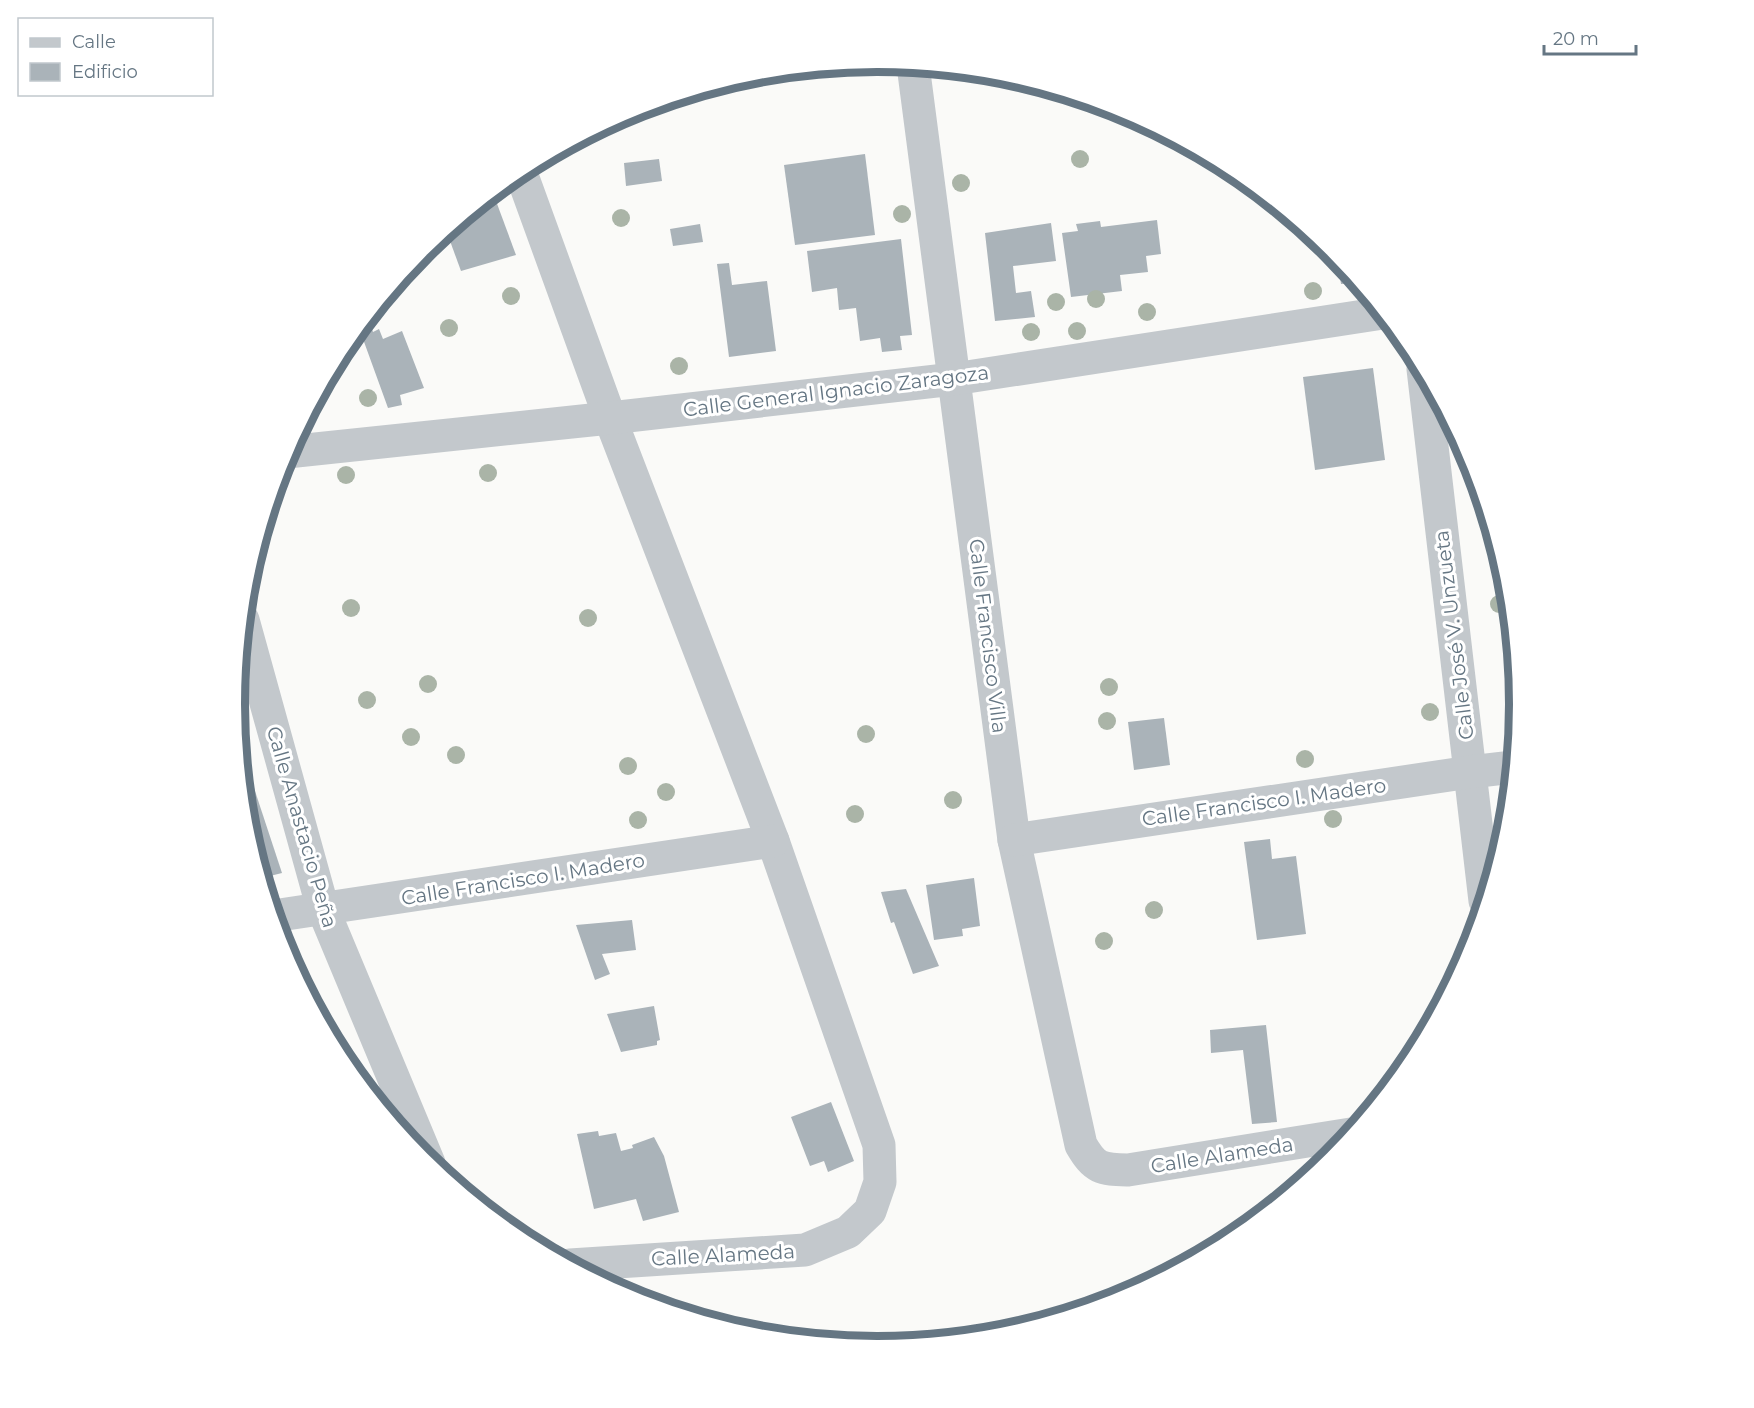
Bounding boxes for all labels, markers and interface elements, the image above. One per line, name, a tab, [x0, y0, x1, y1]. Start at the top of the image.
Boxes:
legend	[18, 18, 213, 96]
scale bar	[1544, 18, 1636, 56]
text: 20 m	[1553, 28, 1599, 50]
text: Calle	[72, 31, 116, 53]
text: Edificio	[72, 61, 138, 83]
street label: Calle General Ignacio Zaragoza	[682, 360, 990, 422]
street label: Calle José V. Unzueta	[1429, 529, 1479, 741]
street label: Calle Francisco Villa	[964, 537, 1012, 735]
street label: Calle Anastacio Peña	[262, 723, 342, 931]
street label: Calle Francisco I. Madero	[1140, 773, 1388, 831]
street label: Calle Francisco I. Madero	[399, 848, 647, 910]
street label: Calle Alameda	[1149, 1132, 1295, 1178]
street label: Calle Alameda	[650, 1239, 796, 1271]

